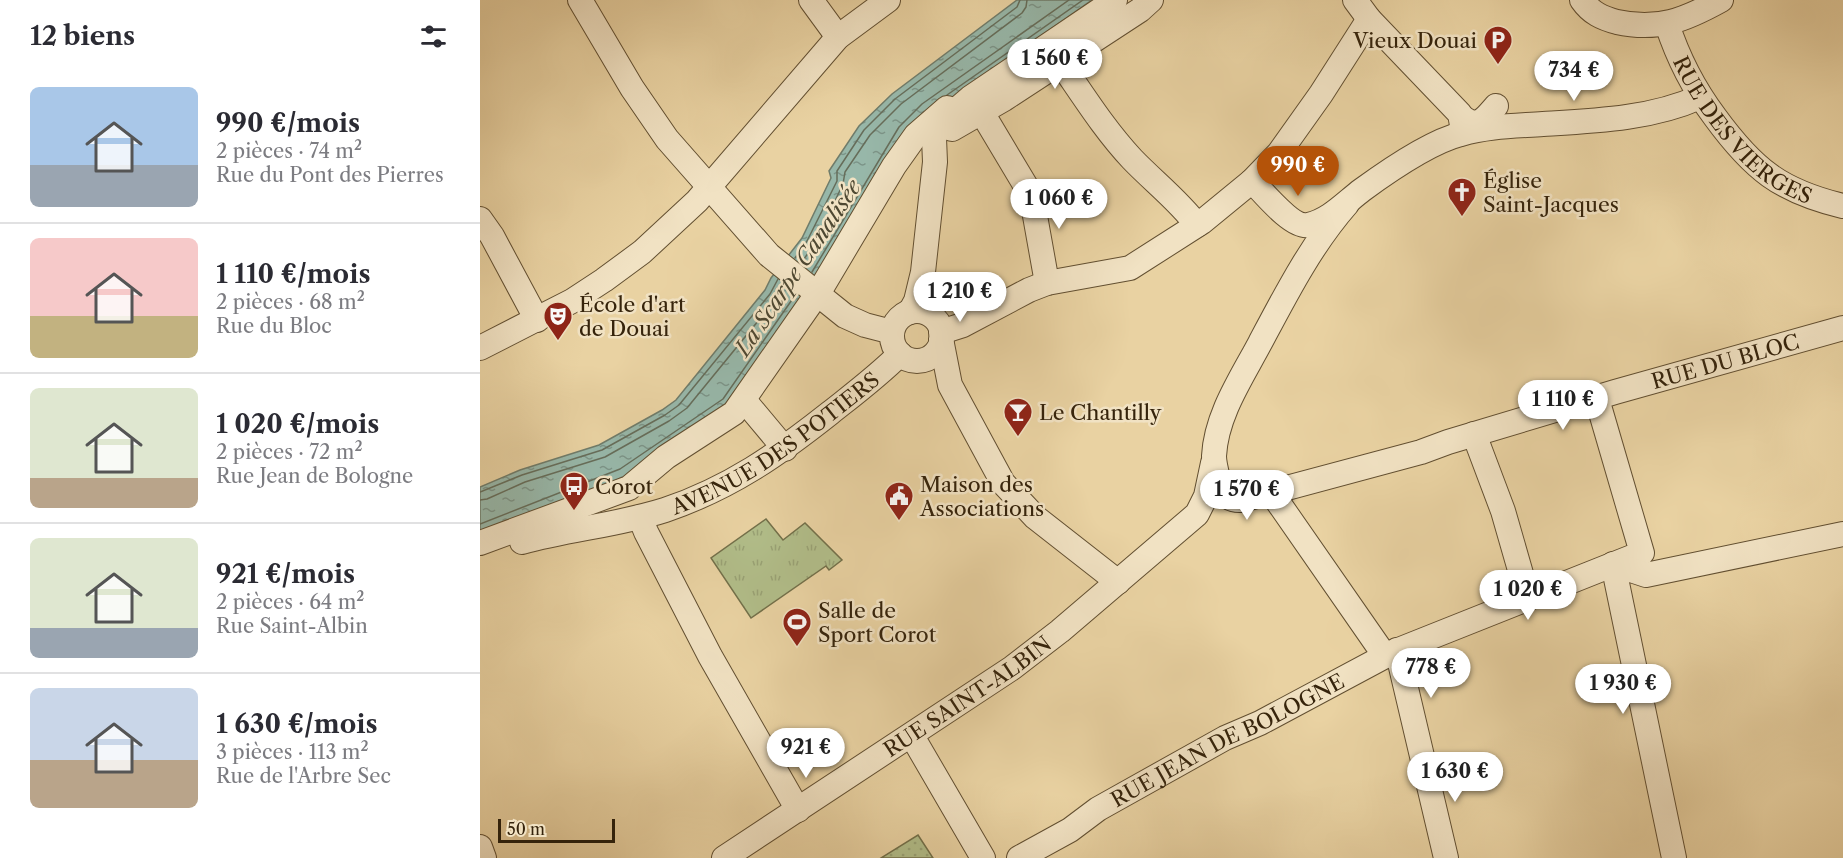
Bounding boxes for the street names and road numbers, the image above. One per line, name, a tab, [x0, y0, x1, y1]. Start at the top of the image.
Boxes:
street label: RUE DES VIERGES	[1668, 52, 1816, 208]
street label: RUE DU BLOC	[1648, 329, 1802, 394]
street label: AVENUE DES POTIERS	[667, 367, 884, 520]
street label: RUE SAINT-ALBIN	[879, 630, 1056, 762]
street label: RUE JEAN DE BOLOGNE	[1106, 668, 1349, 812]

